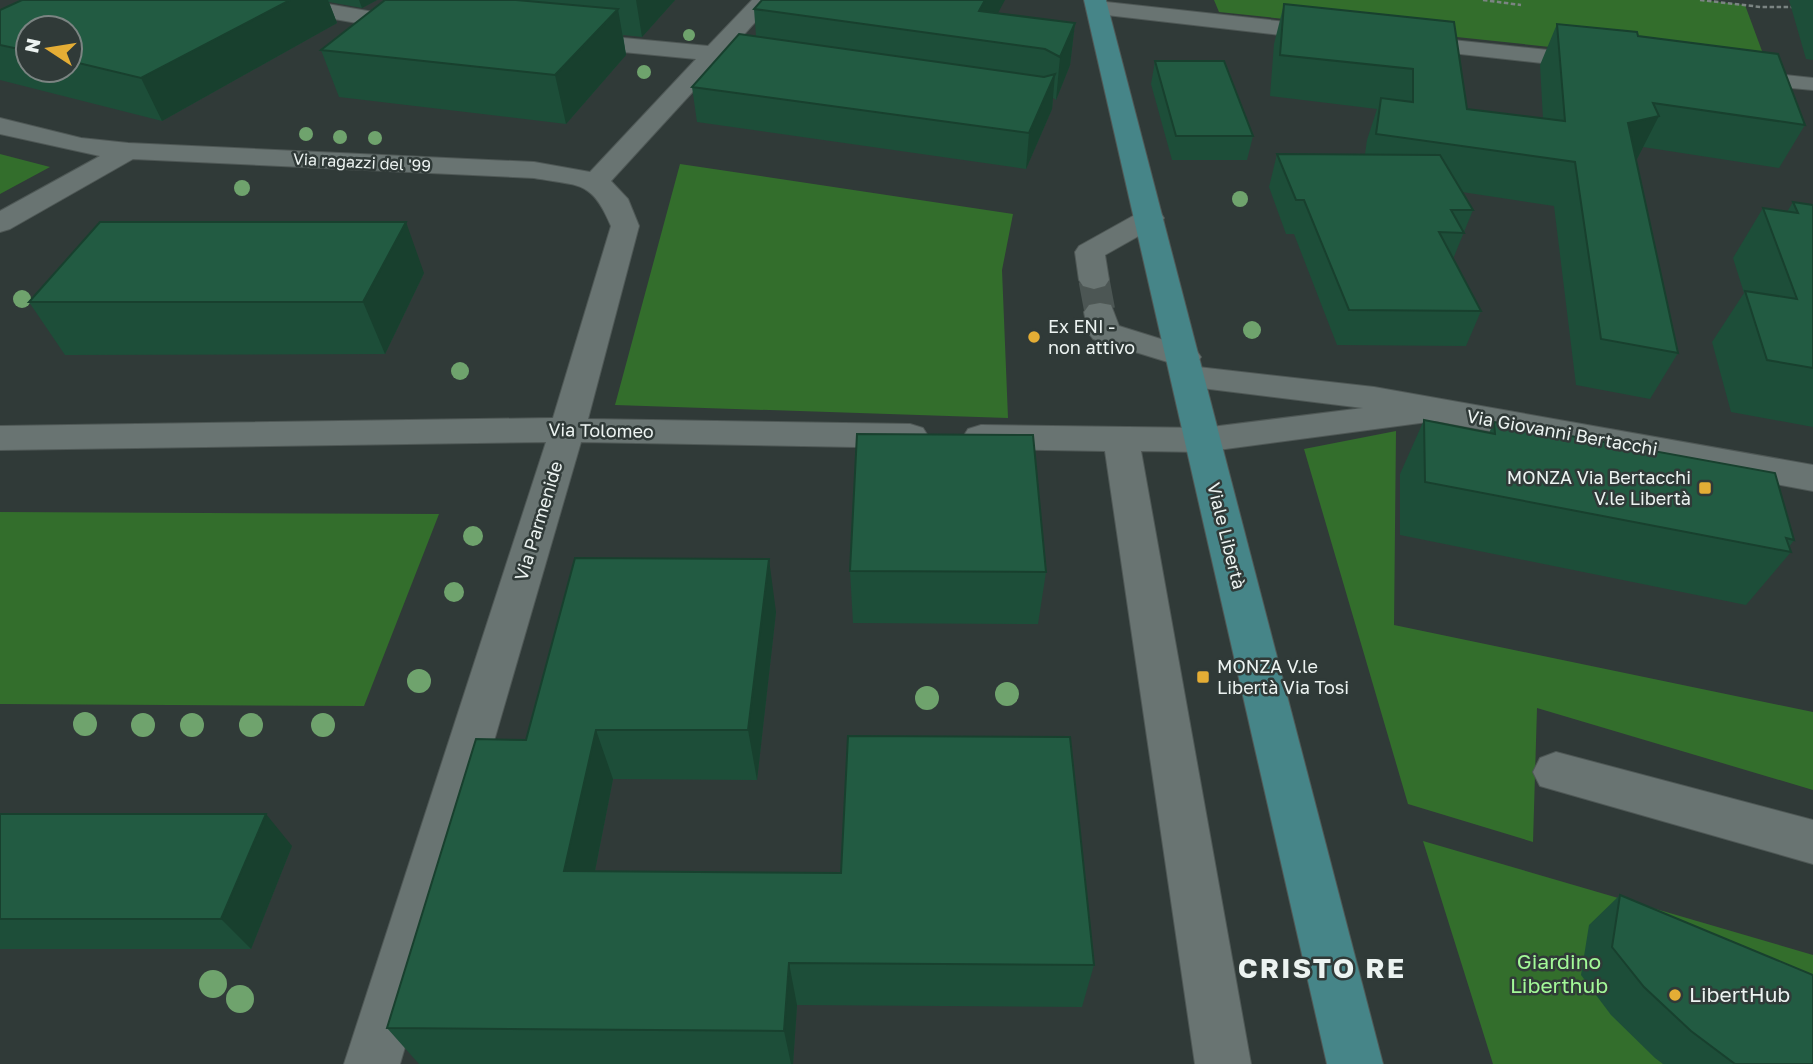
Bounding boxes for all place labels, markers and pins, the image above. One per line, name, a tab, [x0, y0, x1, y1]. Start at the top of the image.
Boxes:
place label: Ex ENI - non attivo	[1048, 315, 1135, 358]
marker: Ex ENI - non attivo	[1026, 329, 1042, 345]
place label: MONZA Via Bertacchi V.le Libertà	[1507, 466, 1691, 509]
marker: MONZA Via Bertacchi V.le Libertà	[1697, 480, 1713, 496]
place label: MONZA V.le Libertà Via Tosi	[1217, 655, 1349, 698]
marker: MONZA V.le Libertà Via Tosi	[1195, 669, 1211, 685]
place label: LibertHub	[1689, 981, 1790, 1007]
marker: LibertHub	[1667, 987, 1683, 1003]

